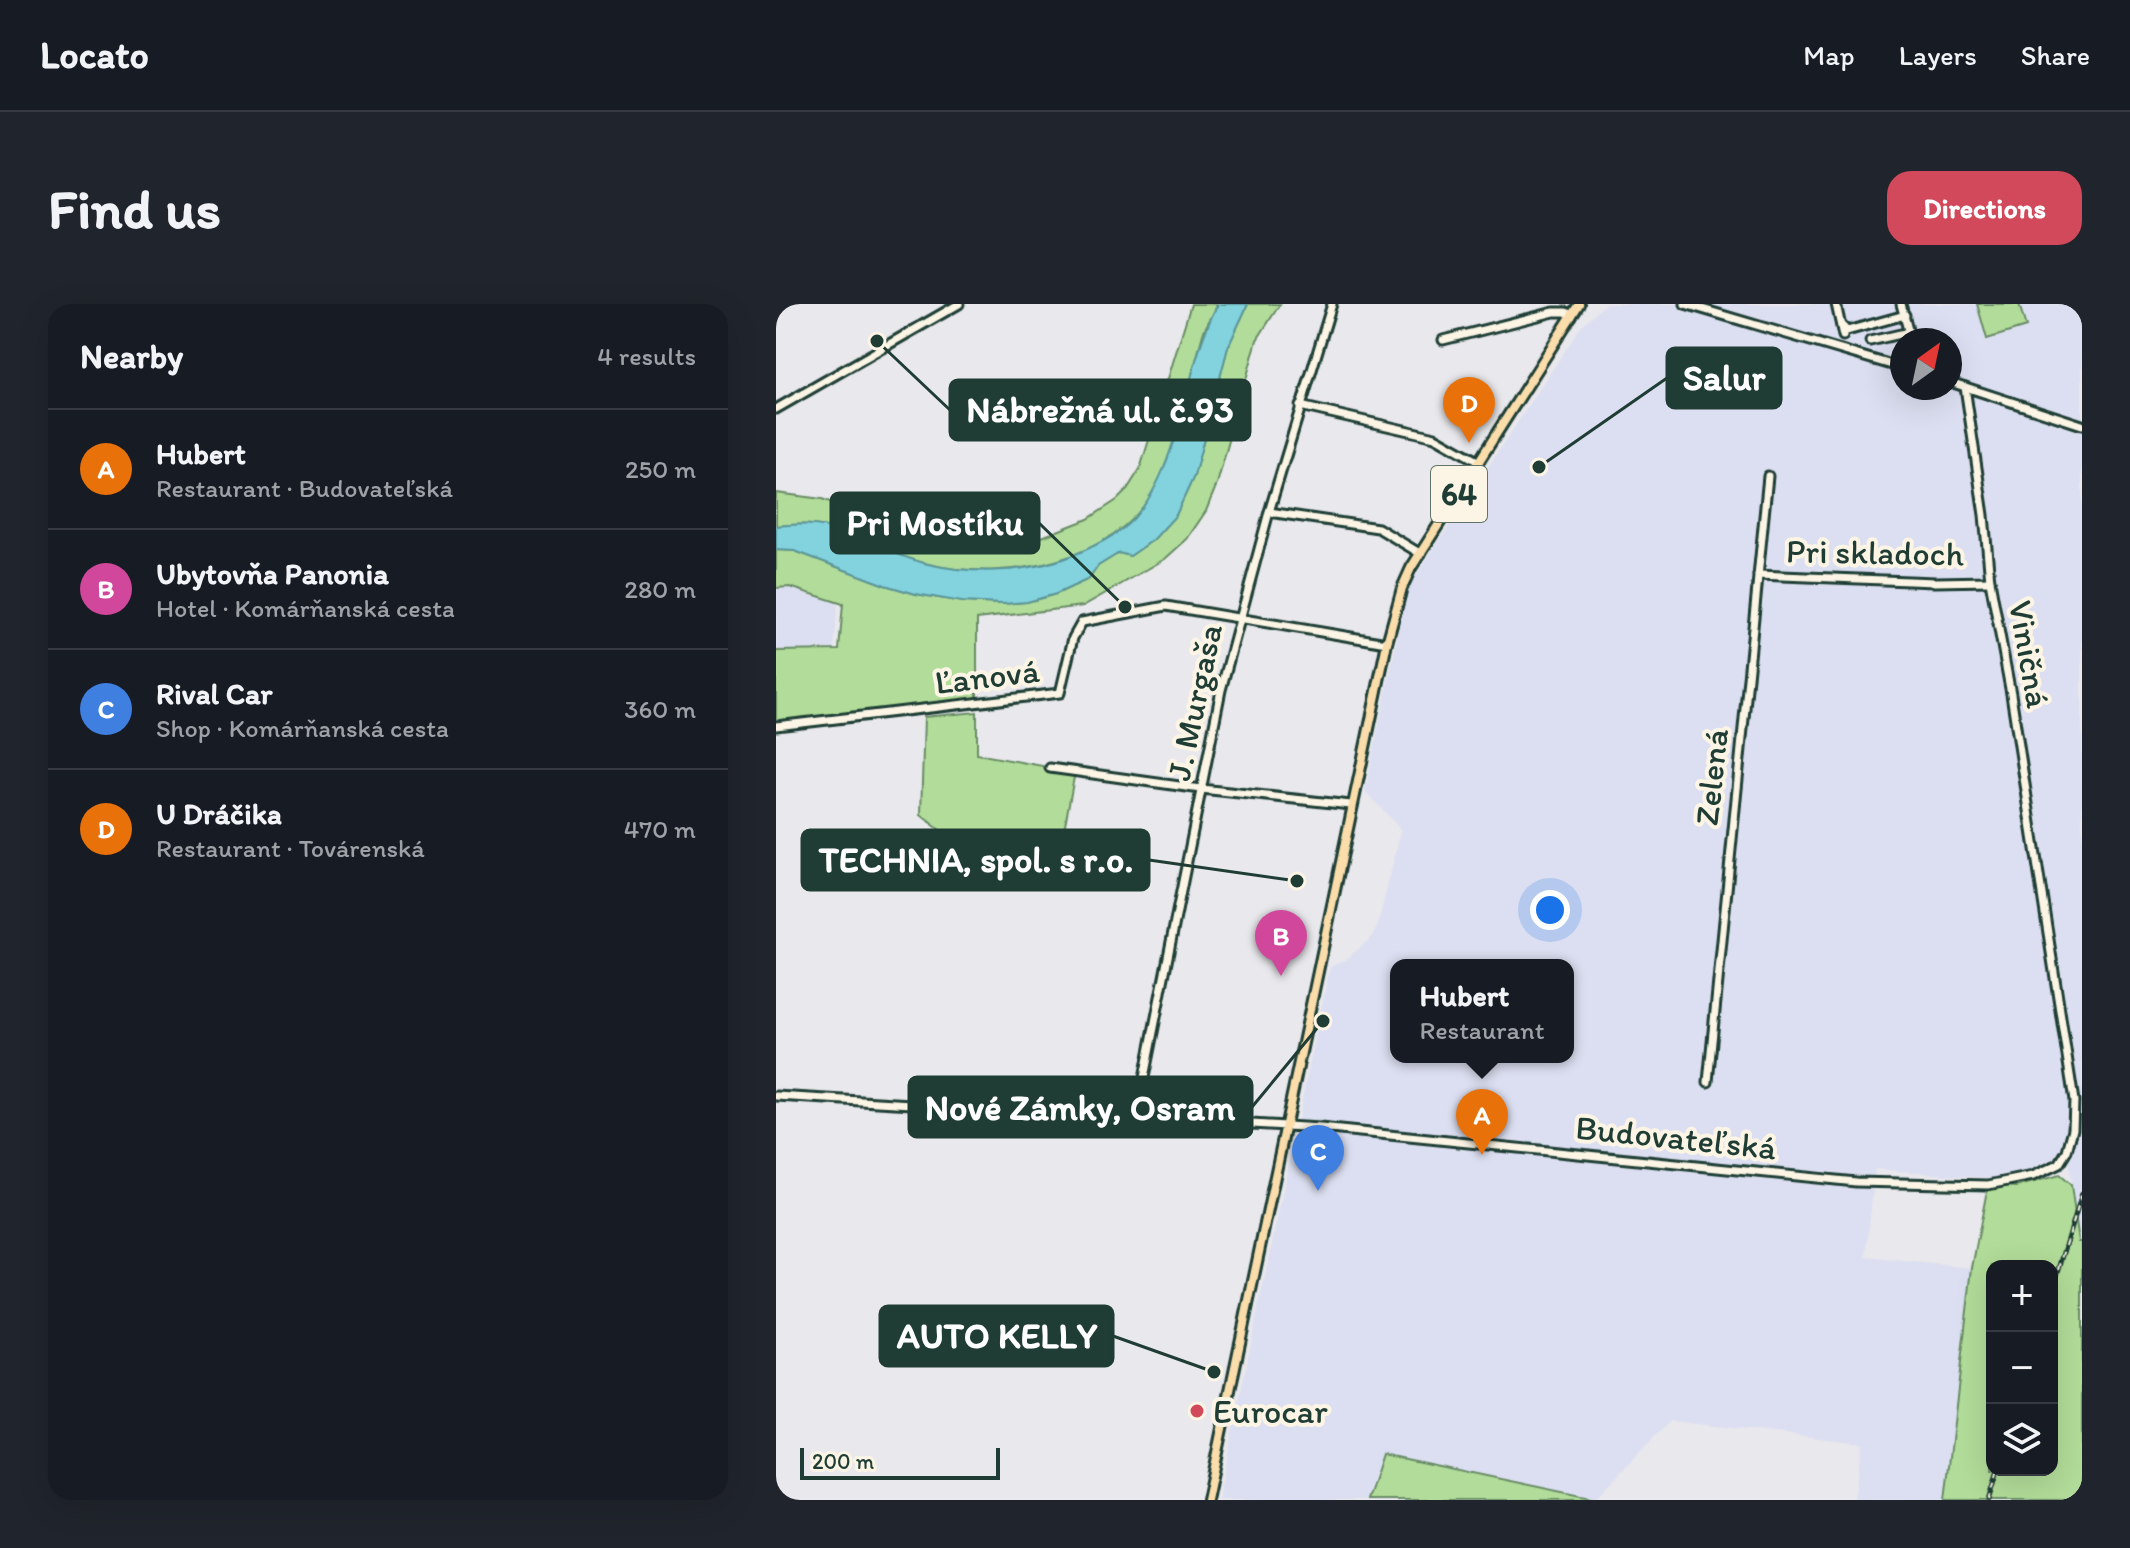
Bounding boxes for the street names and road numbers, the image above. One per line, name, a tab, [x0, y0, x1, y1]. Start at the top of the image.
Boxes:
road number: 64	[1431, 466, 1487, 522]
street label: Pri skladoch	[1786, 530, 1965, 575]
street label: Viničná	[2000, 597, 2059, 711]
street label: J. Murgaša	[1158, 620, 1231, 784]
street label: Ľanová	[933, 650, 1042, 703]
street label: Zelená	[1686, 726, 1737, 828]
street label: Budovateľská	[1573, 1107, 1779, 1168]

